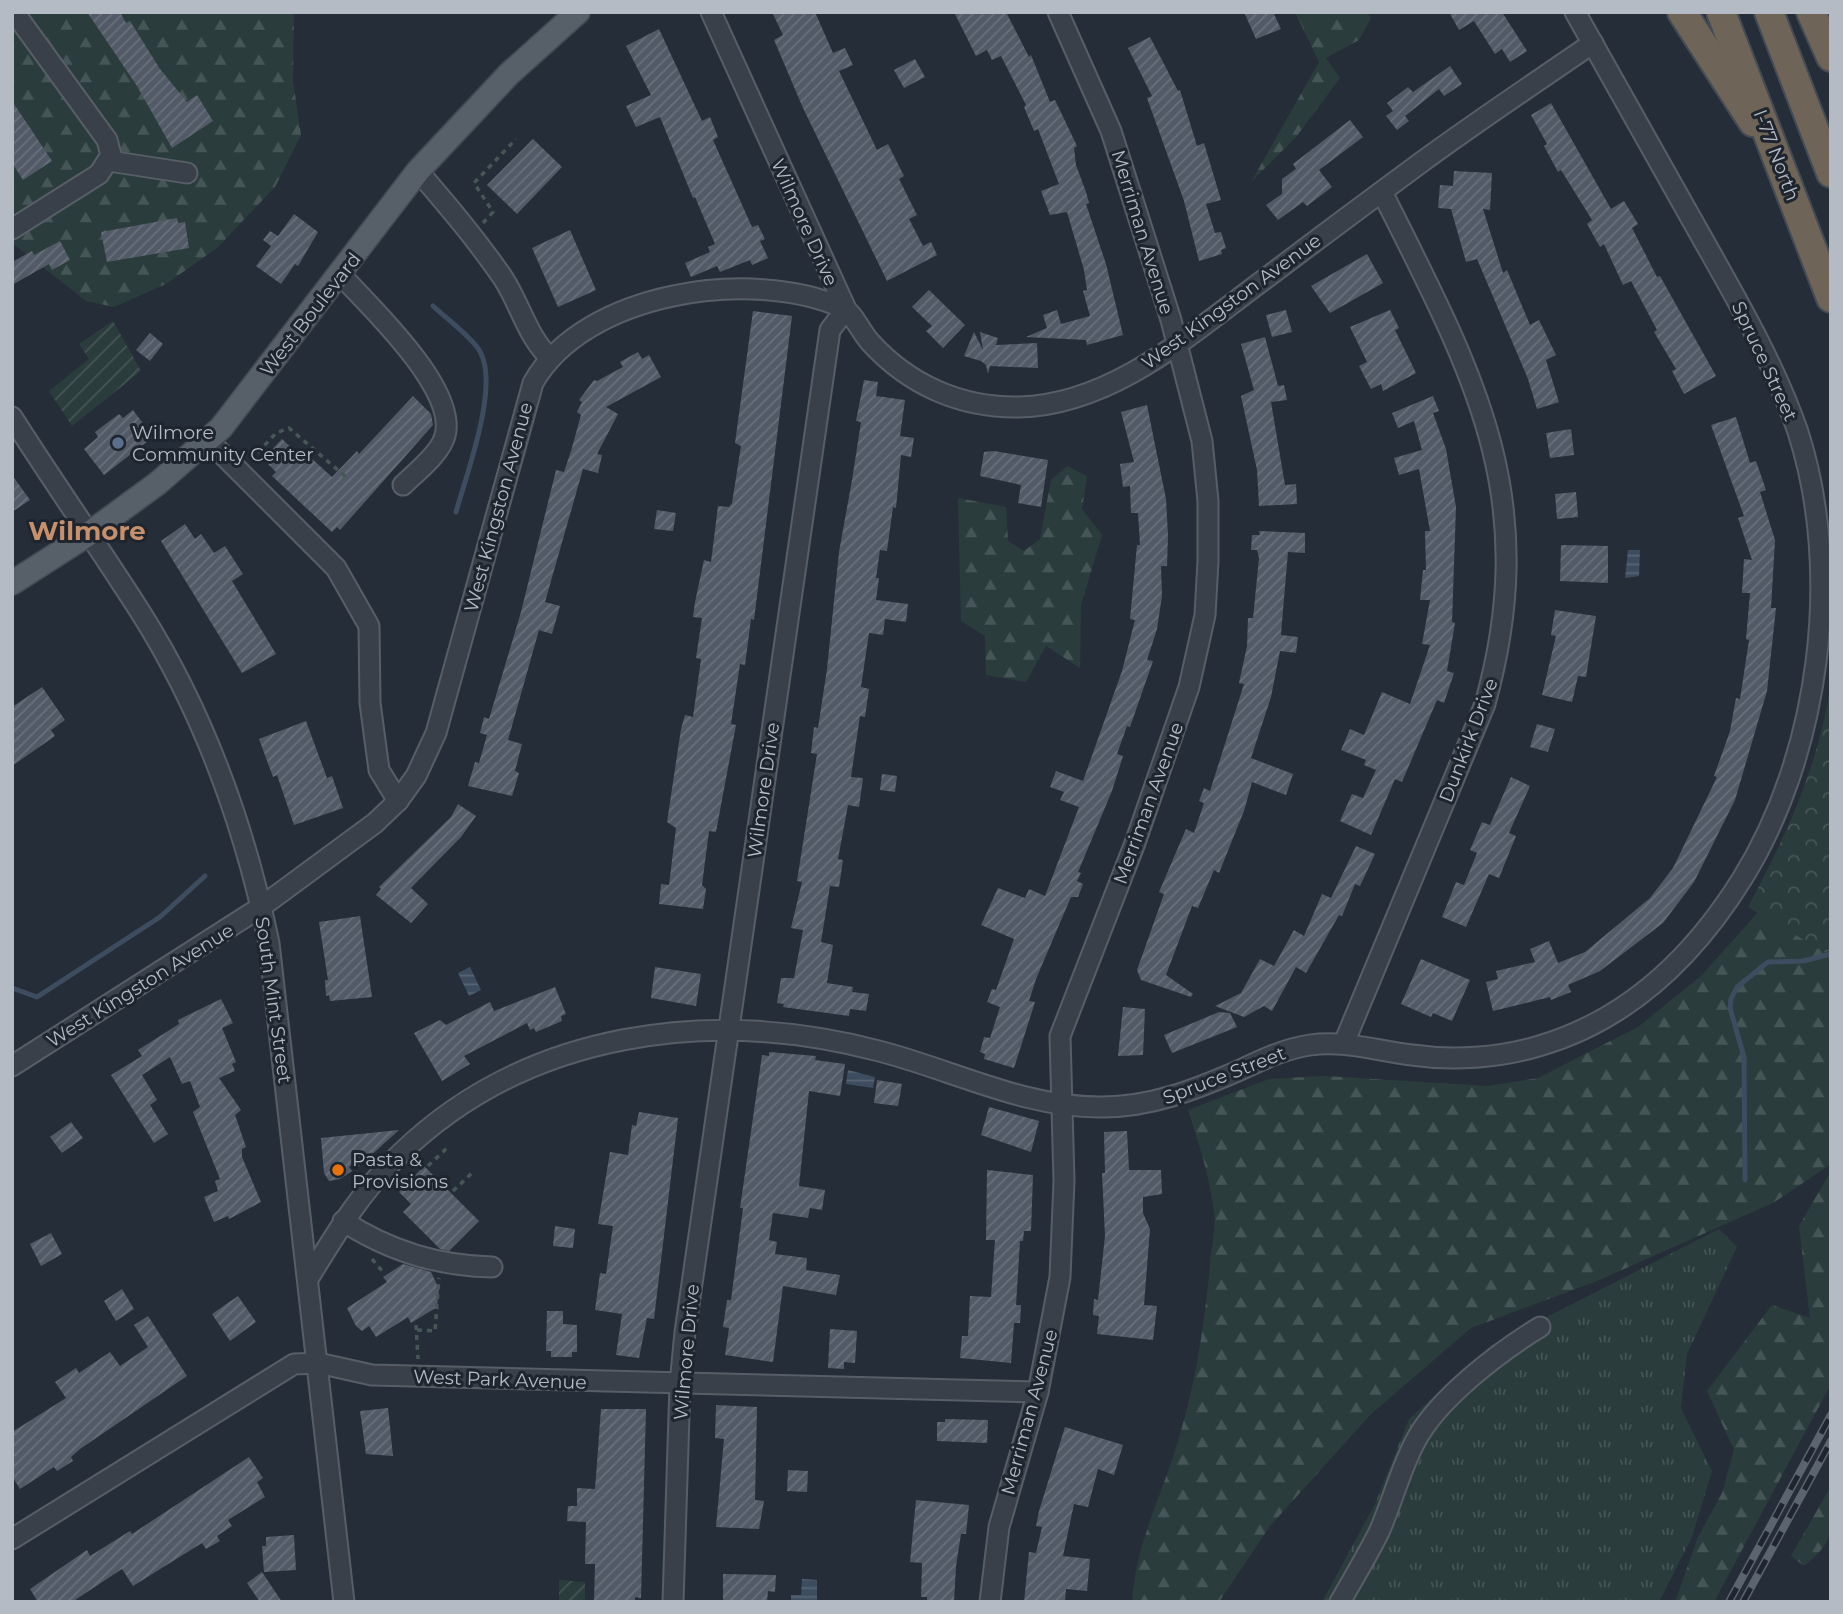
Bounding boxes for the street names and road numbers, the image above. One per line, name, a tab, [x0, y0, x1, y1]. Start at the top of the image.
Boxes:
street label: I-77 North	[1749, 106, 1804, 204]
street label: Merriman Avenue	[1107, 147, 1178, 317]
street label: Wilmore Drive	[766, 155, 843, 289]
street label: West Kingston Avenue	[1137, 229, 1325, 374]
street label: West Boulevard	[255, 248, 366, 381]
street label: Spruce Street	[1727, 298, 1802, 425]
street label: West Kingston Avenue	[459, 400, 538, 614]
street label: Dunkirk Drive	[1434, 675, 1503, 806]
street label: Merriman Avenue	[1108, 719, 1188, 887]
street label: Wilmore Drive	[743, 721, 784, 859]
street label: South Mint Street	[250, 915, 297, 1085]
street label: West Kingston Avenue	[43, 918, 238, 1052]
street label: Spruce Street	[1160, 1041, 1289, 1109]
street label: Wilmore Drive	[669, 1283, 704, 1421]
street label: Merriman Avenue	[996, 1327, 1063, 1497]
street label: West Park Avenue	[413, 1365, 587, 1394]

